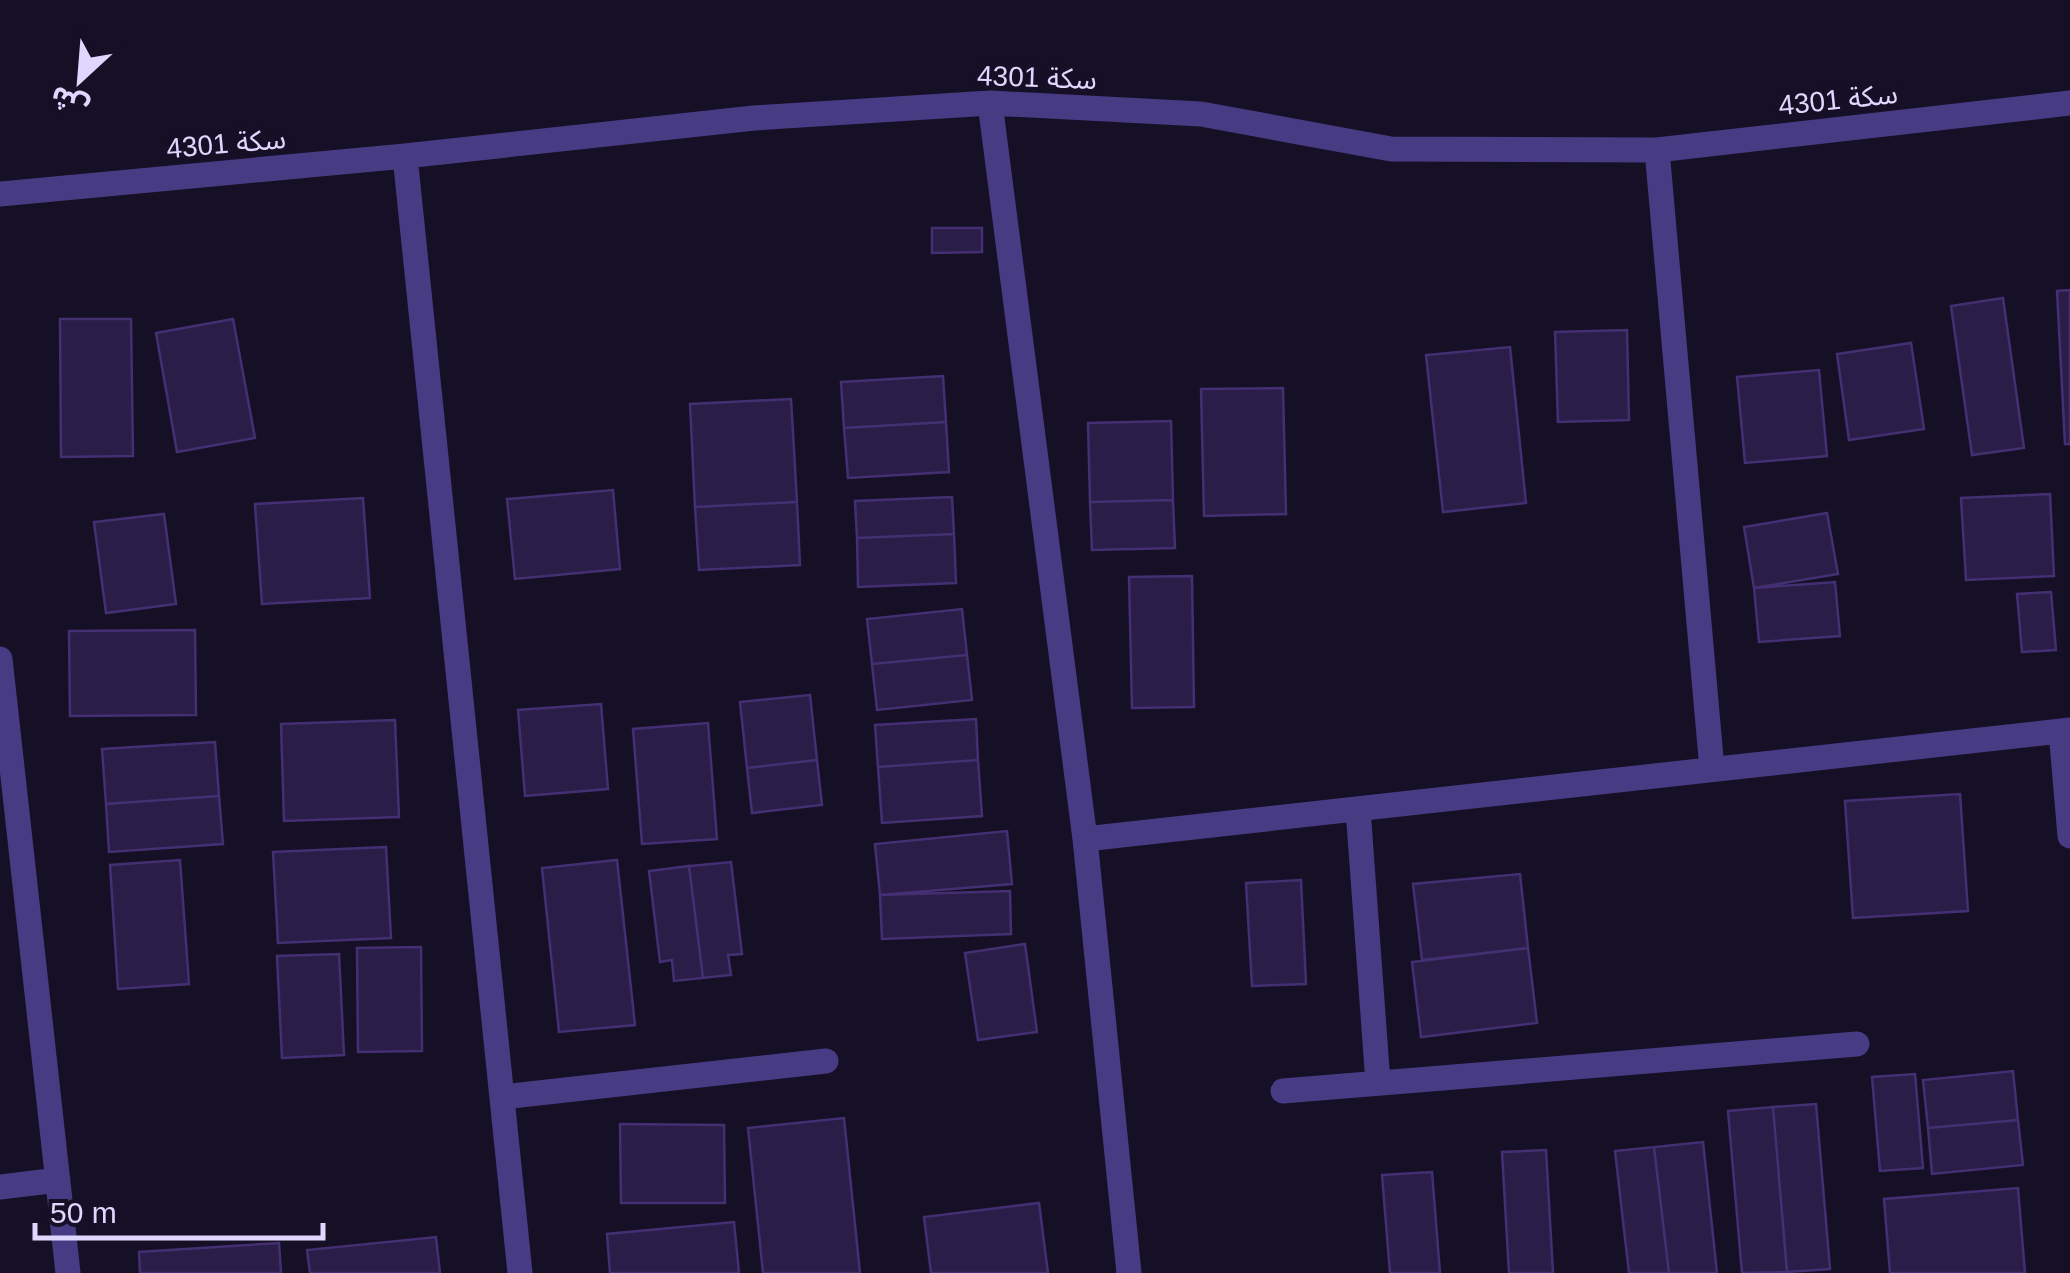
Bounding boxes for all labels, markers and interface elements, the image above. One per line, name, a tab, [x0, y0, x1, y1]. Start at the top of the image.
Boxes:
north arrow	[30, 30, 130, 130]
street label: سكة 4301	[977, 60, 1097, 95]
street label: سكة 4301	[1777, 78, 1899, 121]
text: ش	[45, 80, 93, 124]
street label: سكة 4301	[165, 123, 287, 164]
scale bar	[35, 1178, 322, 1240]
text: 50 m	[50, 1196, 117, 1229]

